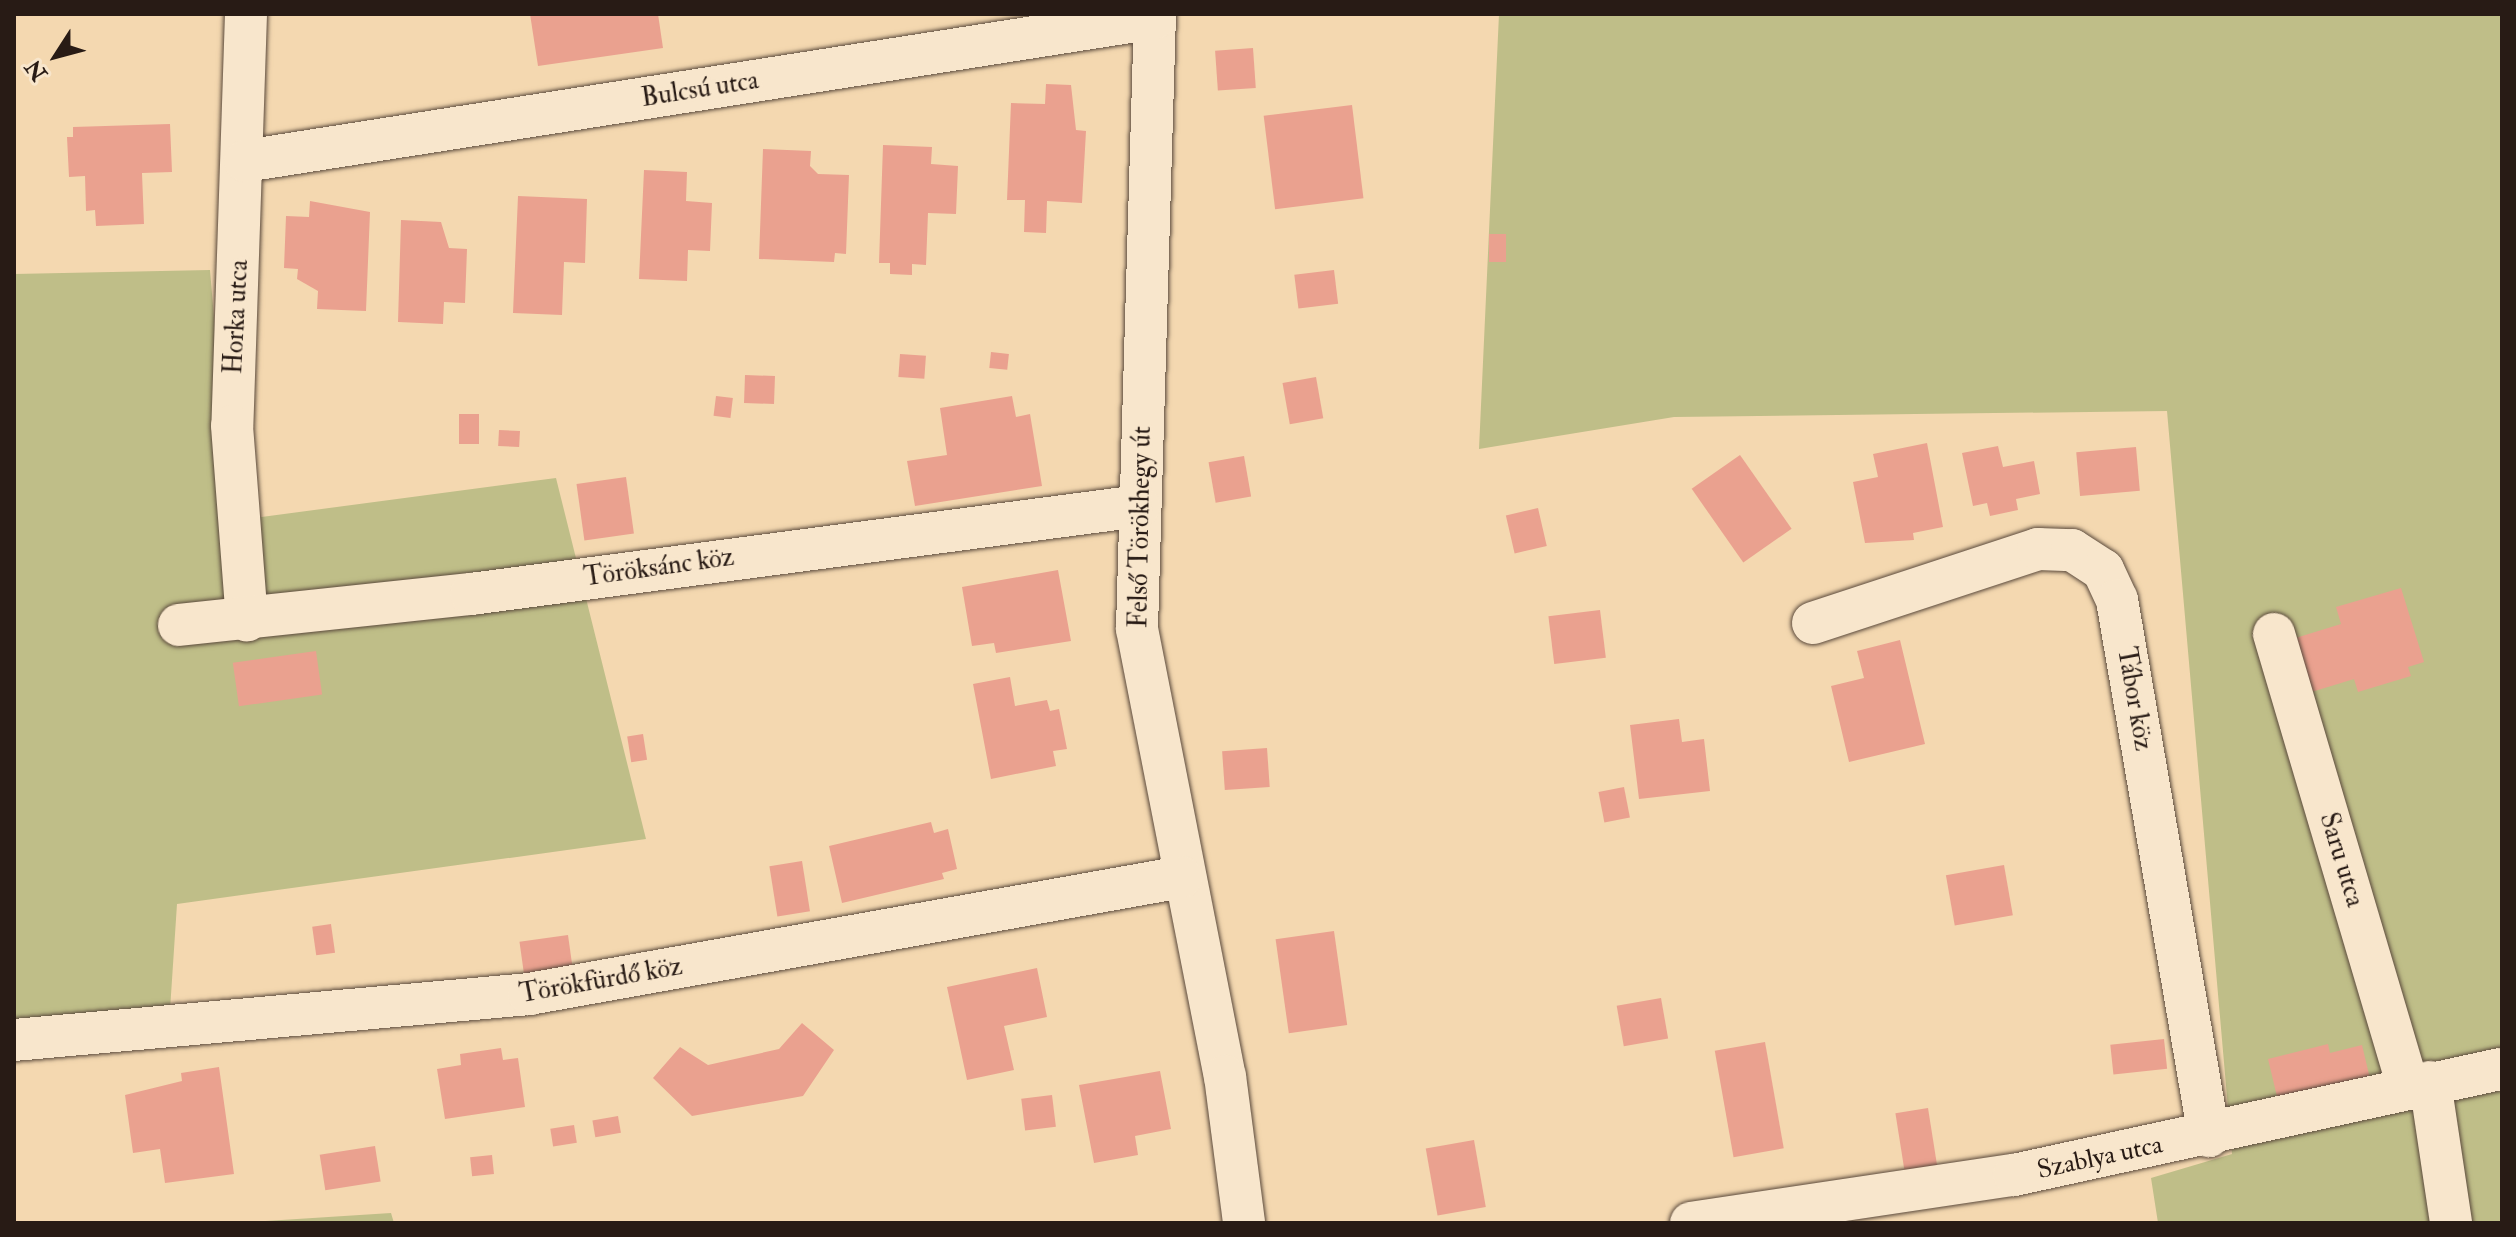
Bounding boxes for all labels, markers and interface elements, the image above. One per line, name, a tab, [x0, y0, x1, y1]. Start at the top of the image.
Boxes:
north arrow	[16, 16, 96, 96]
text: N	[19, 54, 54, 86]
street label: Bulcsú utca	[639, 65, 761, 115]
street label: Horka utca	[218, 259, 256, 375]
street label: Felső Törökhegy út	[1124, 426, 1158, 628]
street label: Töröksánc köz	[582, 542, 736, 594]
street label: Tábor köz	[2110, 645, 2158, 753]
street label: Saru utca	[2312, 809, 2370, 911]
street label: Törökfürdő köz	[517, 951, 685, 1011]
street label: Szablya utca	[2034, 1130, 2166, 1186]

